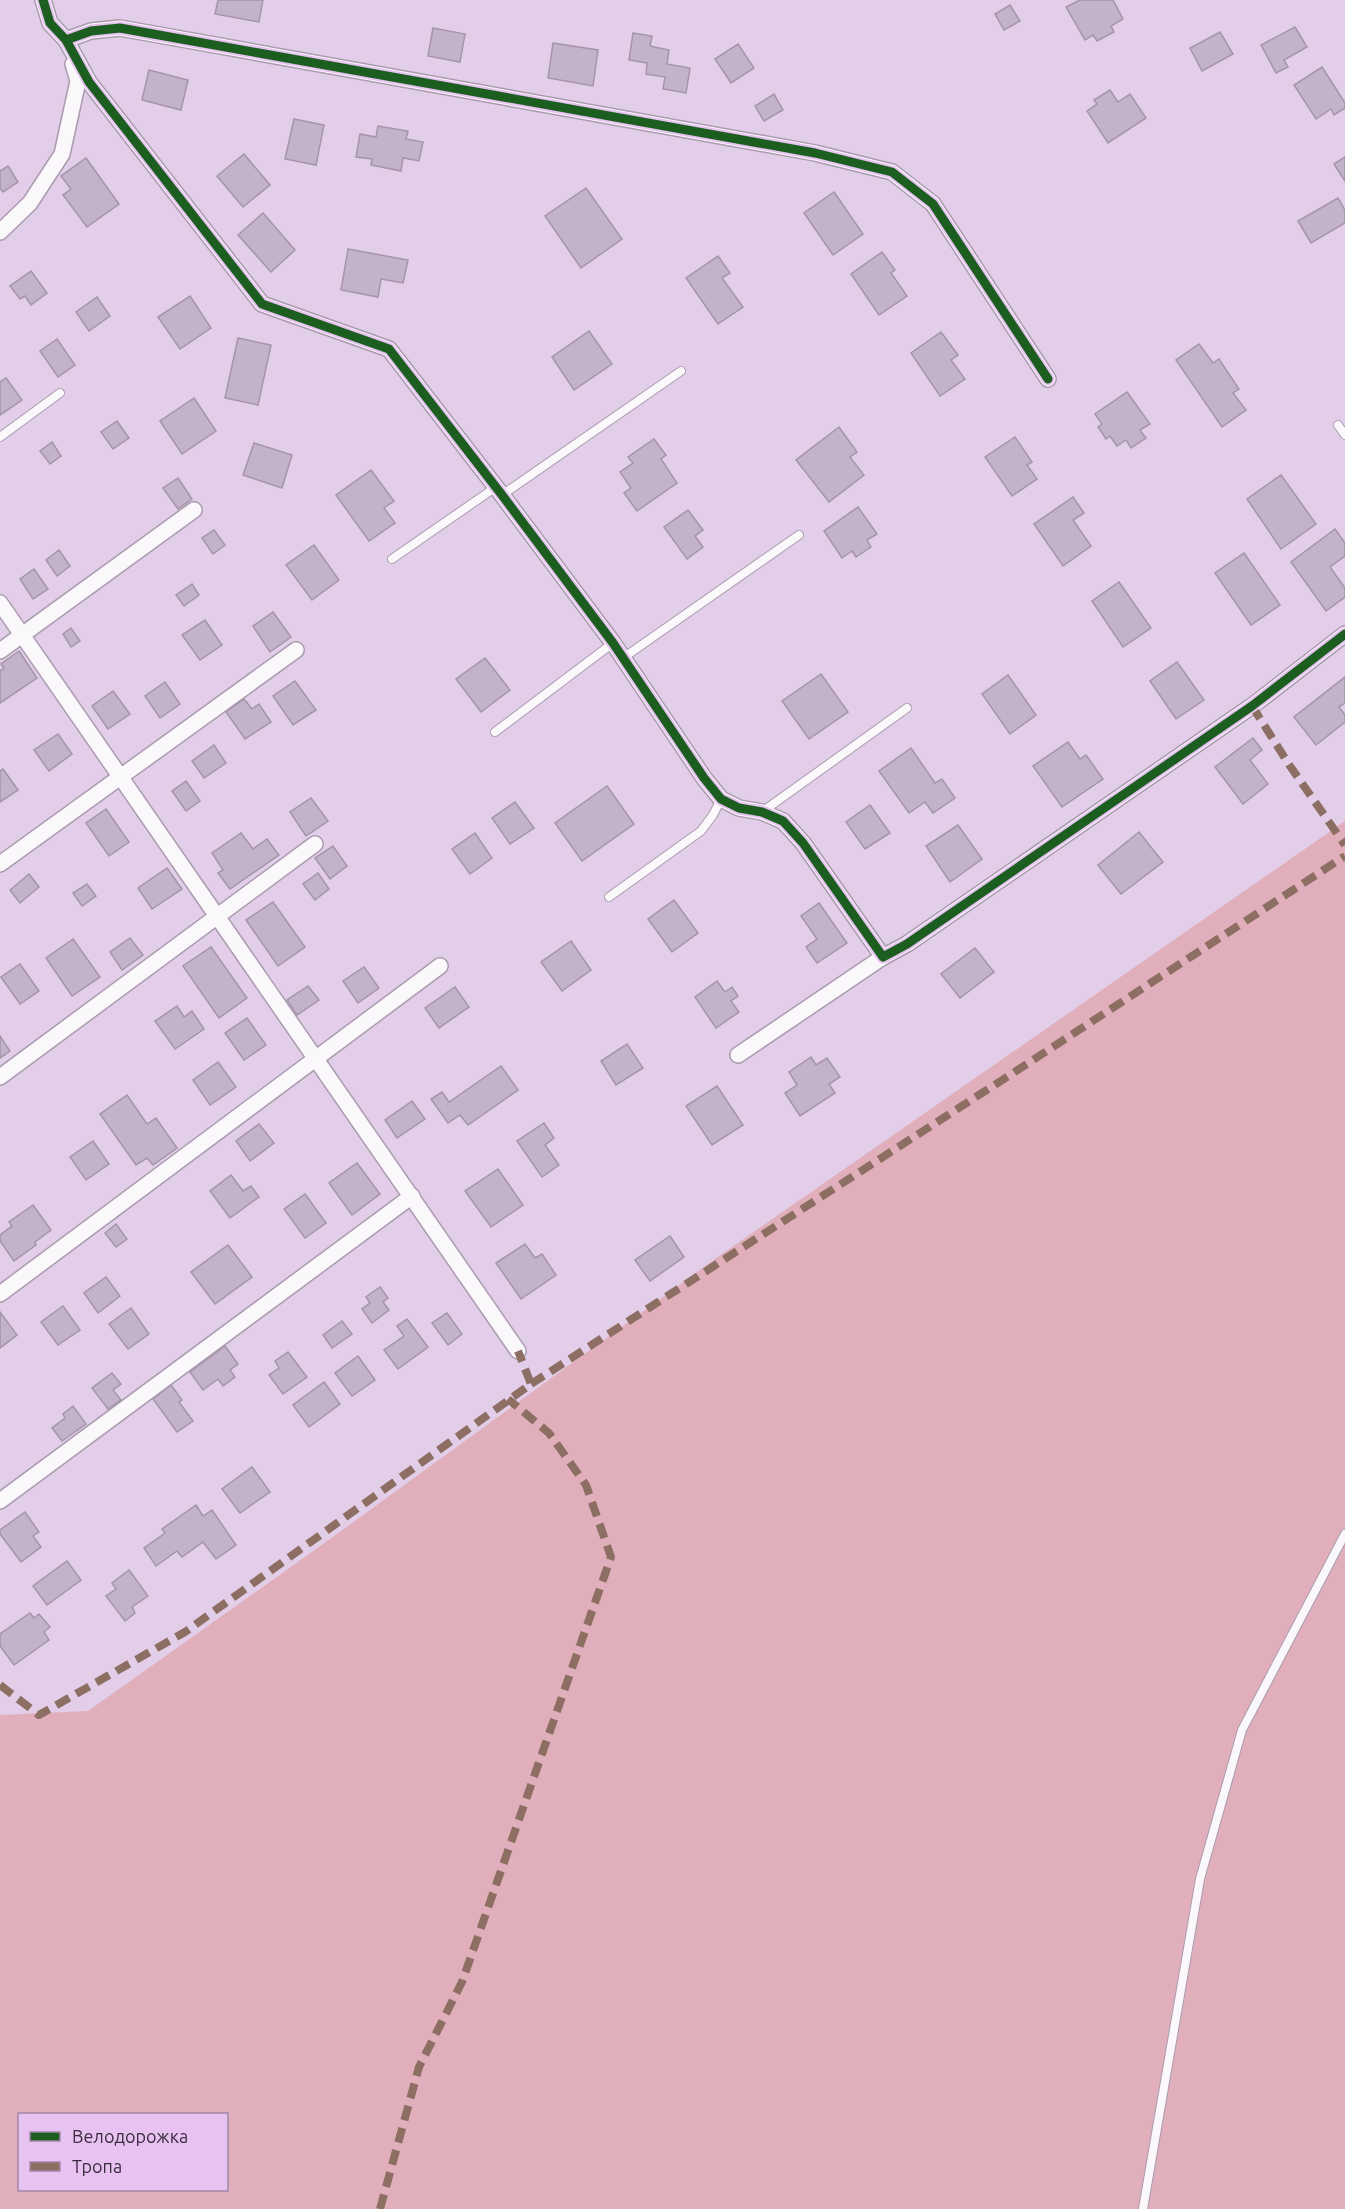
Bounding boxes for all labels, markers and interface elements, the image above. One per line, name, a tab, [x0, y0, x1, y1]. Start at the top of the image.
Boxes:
legend	[18, 2113, 228, 2191]
text: Велодорожка	[72, 2126, 188, 2146]
text: Тропа	[72, 2156, 122, 2176]

